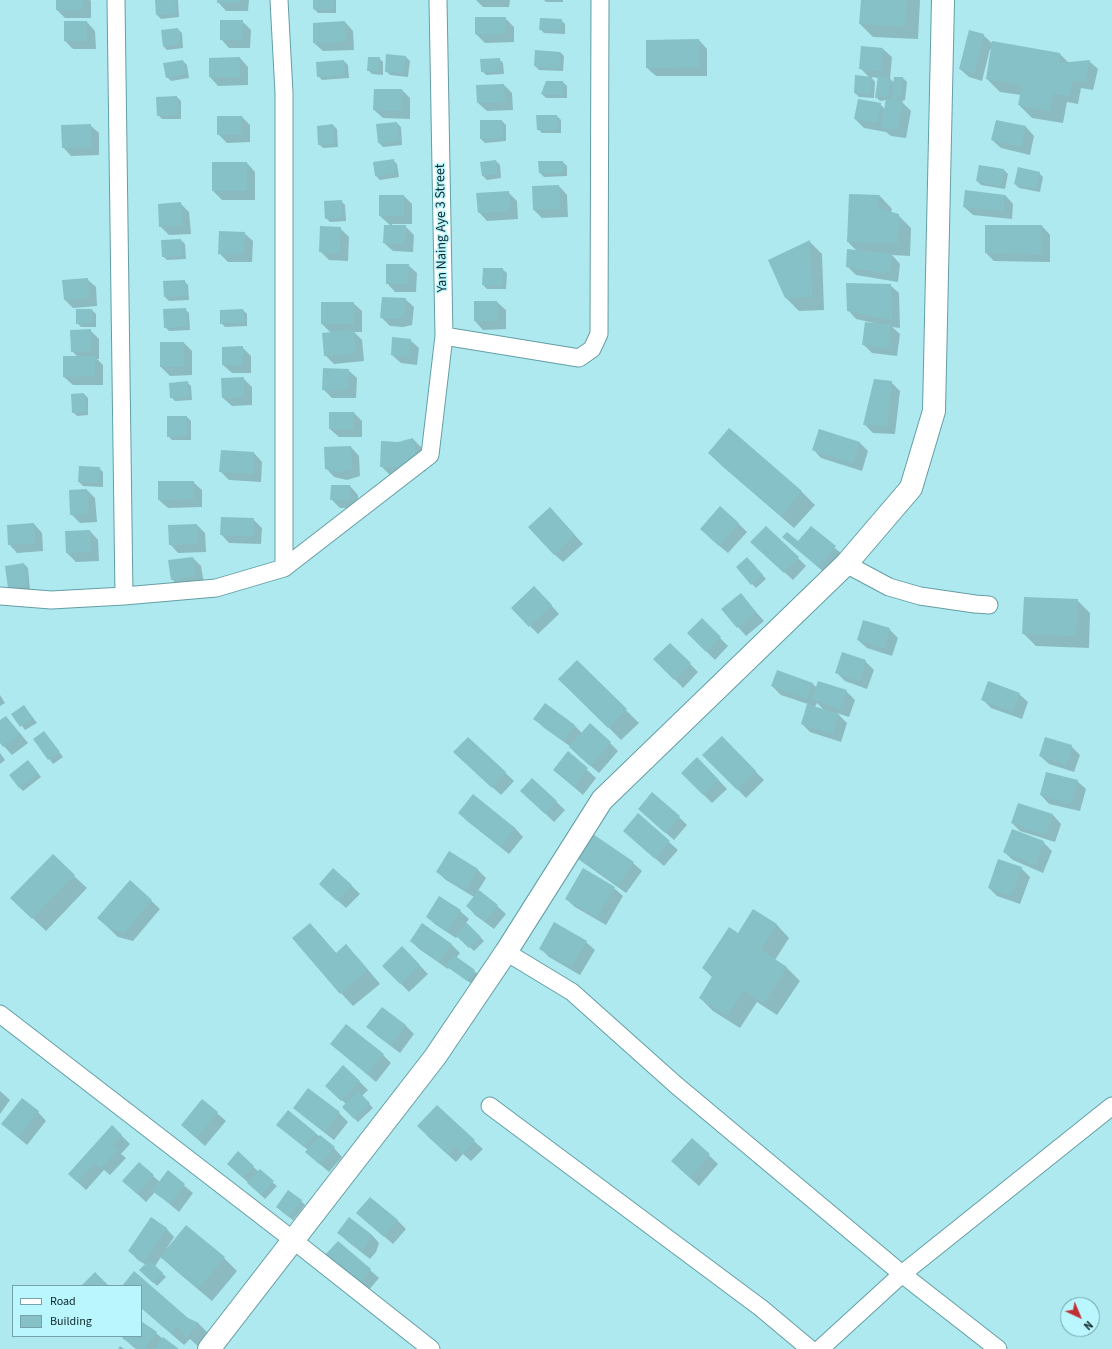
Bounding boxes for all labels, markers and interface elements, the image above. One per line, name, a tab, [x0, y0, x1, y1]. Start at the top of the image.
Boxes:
street label: Yan Naing Aye 3 Street	[432, 163, 452, 293]
legend	[12, 1285, 142, 1337]
text: Road	[50, 1293, 76, 1310]
north arrow	[1060, 1297, 1100, 1337]
text: Building	[50, 1313, 92, 1330]
text: N	[1080, 1317, 1096, 1333]

